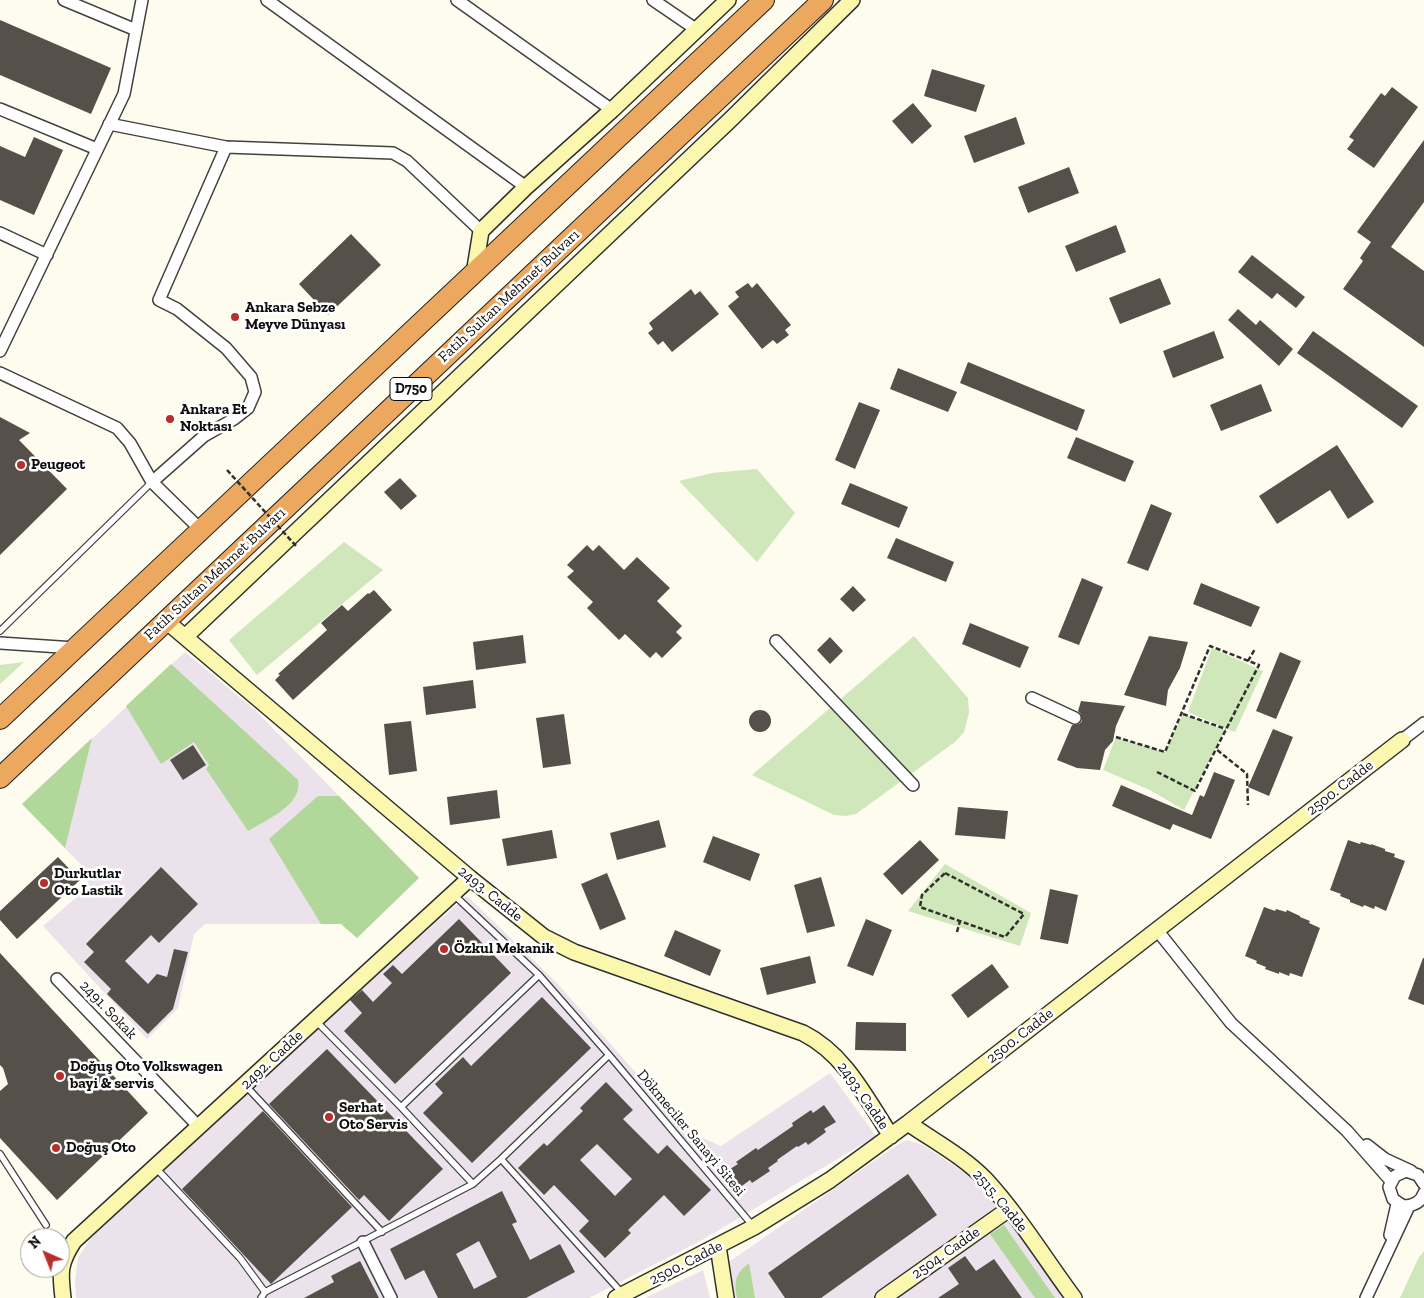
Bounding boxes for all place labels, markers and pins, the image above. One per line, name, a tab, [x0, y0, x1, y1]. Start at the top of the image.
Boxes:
place label: Ankara Sebze Meyve Dünyası	[245, 299, 346, 334]
marker: Ankara Sebze Meyve Dünyası	[229, 311, 241, 323]
place label: Ankara Et Noktası	[180, 401, 247, 436]
marker: Ankara Et Noktası	[164, 413, 176, 425]
place label: Peugeot	[31, 456, 85, 474]
marker: Peugeot	[15, 459, 27, 471]
place label: Durkutlar Oto Lastik	[54, 865, 123, 900]
marker: Durkutlar Oto Lastik	[38, 877, 50, 889]
place label: Özkul Mekanik	[454, 940, 554, 958]
marker: Özkul Mekanik	[438, 943, 450, 955]
place label: Doğuş Oto Volkswagen bayi & servis	[70, 1058, 223, 1093]
marker: Doğuş Oto Volkswagen bayi & servis	[54, 1070, 66, 1082]
place label: Serhat Oto Servis	[339, 1099, 408, 1134]
marker: Serhat Oto Servis	[323, 1111, 335, 1123]
place label: Doğuş Oto	[66, 1139, 136, 1157]
marker: Doğuş Oto	[50, 1142, 62, 1154]

